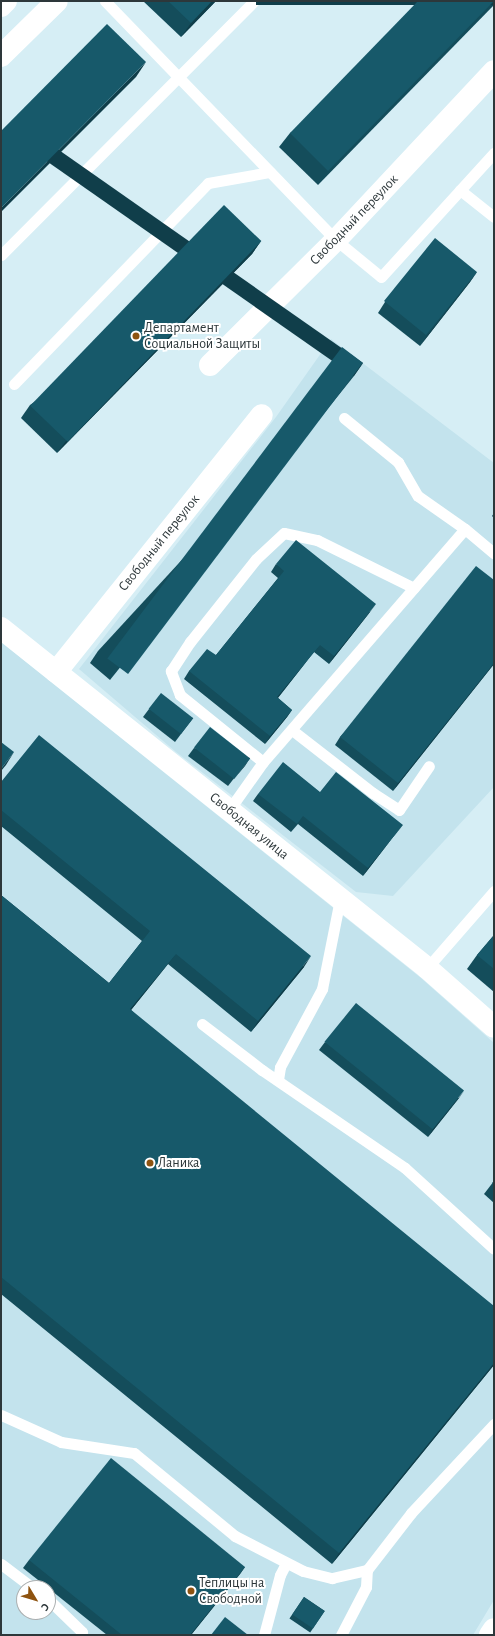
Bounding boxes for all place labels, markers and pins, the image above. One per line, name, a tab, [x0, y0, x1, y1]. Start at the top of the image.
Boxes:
place label: Департамент Социальной Защиты	[144, 320, 260, 352]
marker: Департамент Социальной Защиты	[131, 331, 141, 341]
place label: Ланика	[158, 1155, 199, 1171]
marker: Ланика	[145, 1158, 155, 1168]
place label: Теплицы на Свободной	[199, 1575, 264, 1608]
marker: Теплицы на Свободной	[186, 1586, 196, 1596]

